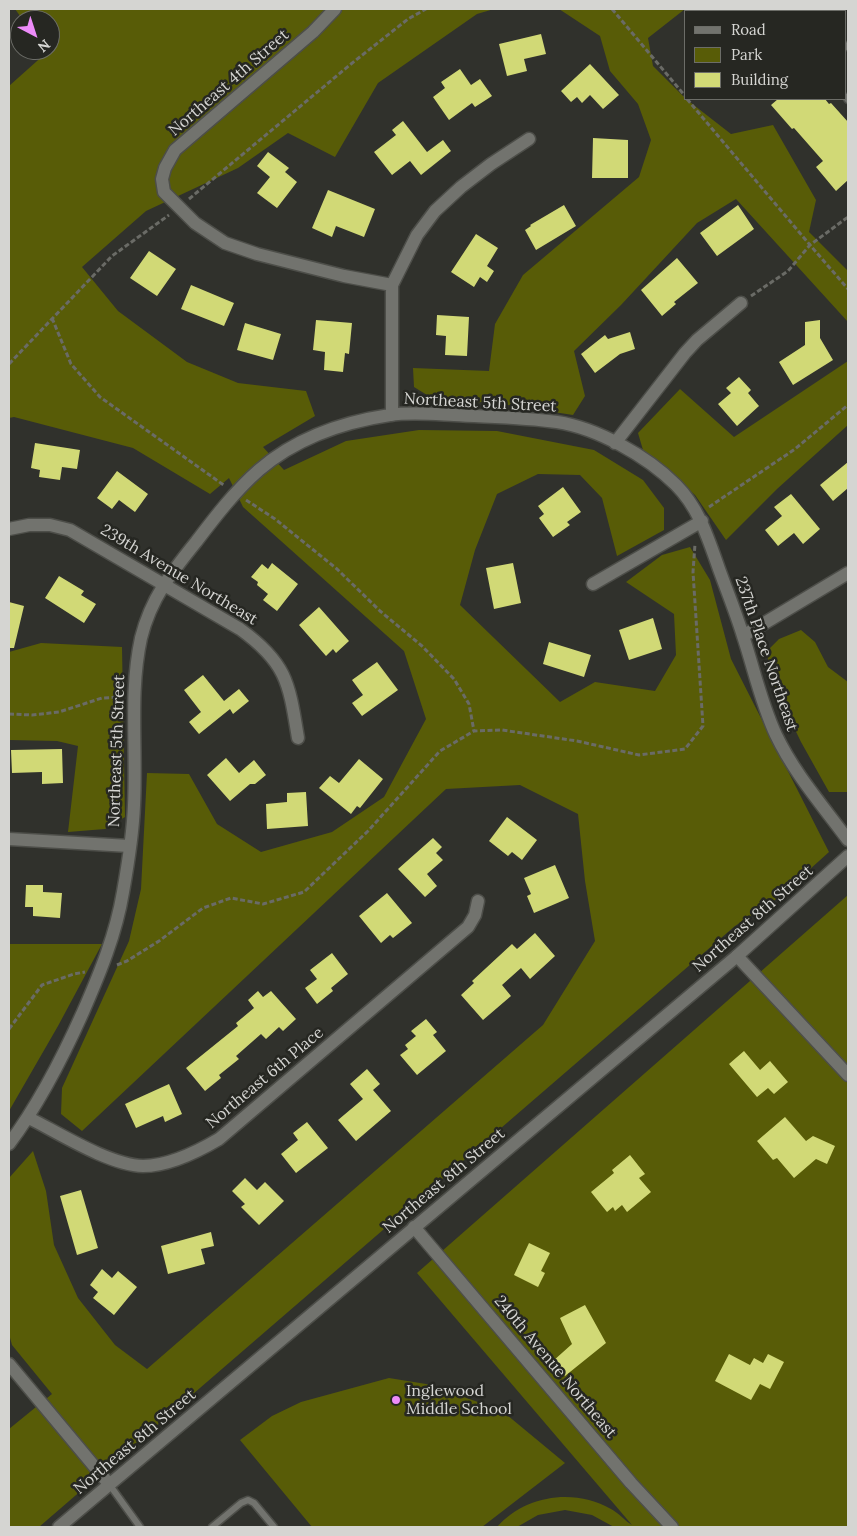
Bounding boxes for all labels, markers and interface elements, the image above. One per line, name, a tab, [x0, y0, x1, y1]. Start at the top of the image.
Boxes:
north arrow	[10, 10, 60, 60]
legend	[684, 10, 847, 100]
text: Road	[731, 20, 766, 39]
street label: Northeast 4th Street	[165, 26, 293, 140]
text: N	[34, 35, 54, 56]
text: Park	[731, 45, 762, 64]
text: Building	[731, 70, 788, 89]
street label: Northeast 5th Street	[403, 389, 557, 417]
street label: 239th Avenue Northeast	[97, 520, 261, 630]
street label: 237th Place Northeast	[730, 574, 802, 734]
street label: Northeast 5th Street	[105, 674, 129, 828]
street label: Northeast 8th Street	[689, 861, 817, 977]
street label: Northeast 6th Place	[202, 1023, 328, 1133]
street label: Northeast 8th Street	[379, 1124, 509, 1238]
street label: 240th Avenue Northeast	[490, 1292, 620, 1442]
place label: Inglewood Middle School	[406, 1381, 512, 1419]
street label: Northeast 8th Street	[70, 1385, 200, 1499]
marker: Inglewood Middle School	[390, 1394, 402, 1406]

